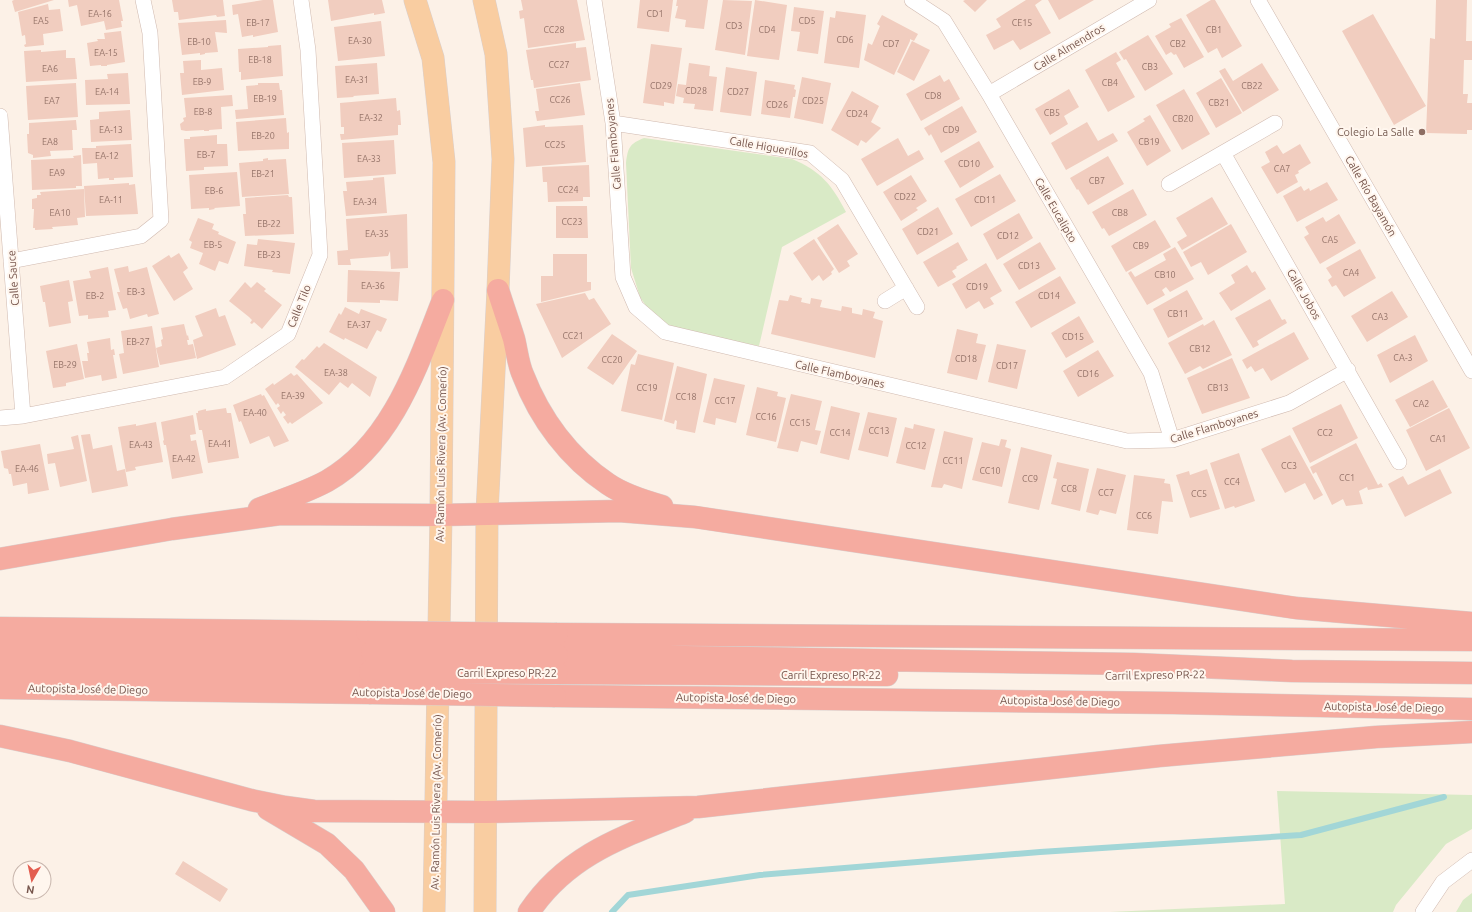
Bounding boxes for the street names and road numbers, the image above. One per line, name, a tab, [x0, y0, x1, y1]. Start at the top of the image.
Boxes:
street label: Calle Almendros	[1031, 21, 1107, 73]
street label: Calle Flamboyanes	[603, 98, 623, 190]
street label: Calle Higuerillos	[729, 134, 809, 160]
street label: Calle Río Bayamón	[1343, 154, 1399, 238]
street label: Calle Eucalipto	[1033, 176, 1079, 244]
street label: Calle Sauce	[5, 250, 21, 306]
street label: Calle Jobos	[1285, 267, 1323, 322]
street label: Calle Tilo	[285, 283, 313, 329]
street label: Calle Flamboyanes	[794, 358, 886, 390]
street label: Av. Ramón Luis Rivera (Av. Comerío)	[433, 366, 450, 542]
street label: Calle Flamboyanes	[1168, 407, 1260, 445]
street label: Carril Expreso PR-22	[457, 667, 557, 679]
street label: Carril Expreso PR-22	[1105, 668, 1205, 682]
street label: Carril Expreso PR-22	[781, 669, 881, 681]
street label: Autopista José de Diego	[28, 682, 148, 696]
street label: Autopista José de Diego	[352, 686, 472, 700]
street label: Autopista José de Diego	[676, 691, 796, 705]
street label: Autopista José de Diego	[1000, 694, 1120, 708]
street label: Autopista José de Diego	[1324, 700, 1444, 714]
street label: Av. Ramón Luis Rivera (Av. Comerío)	[428, 714, 445, 890]

